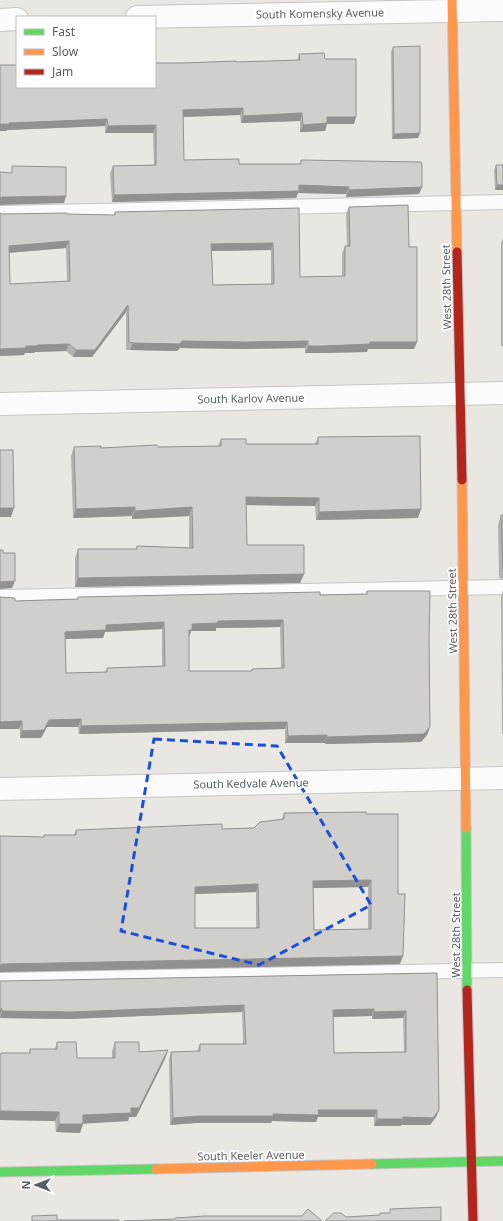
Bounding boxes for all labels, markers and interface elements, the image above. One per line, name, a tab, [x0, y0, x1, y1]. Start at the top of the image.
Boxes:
street label: South Komensky Avenue	[256, 4, 384, 22]
legend	[16, 16, 156, 88]
text: Fast	[52, 23, 76, 40]
text: Slow	[52, 43, 79, 60]
text: Jam	[51, 63, 73, 80]
street label: West 28th Street	[438, 244, 454, 330]
street label: South Karlov Avenue	[197, 390, 305, 406]
street label: West 28th Street	[444, 568, 460, 654]
street label: South Kedvale Avenue	[193, 774, 309, 792]
street label: West 28th Street	[448, 892, 463, 978]
street label: South Keeler Avenue	[197, 1147, 305, 1163]
north arrow	[16, 1165, 56, 1205]
text: N	[18, 1181, 33, 1189]

